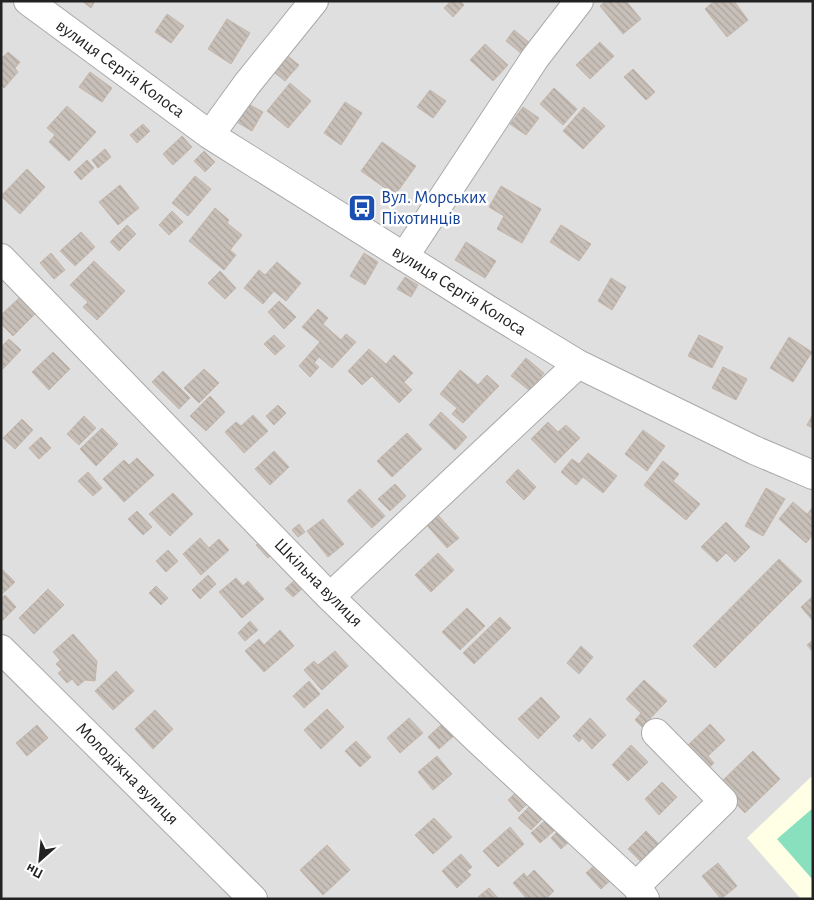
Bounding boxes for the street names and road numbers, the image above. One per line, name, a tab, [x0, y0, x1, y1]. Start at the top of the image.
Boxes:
street label: вулиця Сергія Колоса	[52, 16, 188, 122]
street label: вулиця Сергія Колоса	[389, 243, 529, 339]
street label: Шкільна вулиця	[270, 535, 366, 631]
street label: Молодіжна вулиця	[72, 719, 182, 829]

